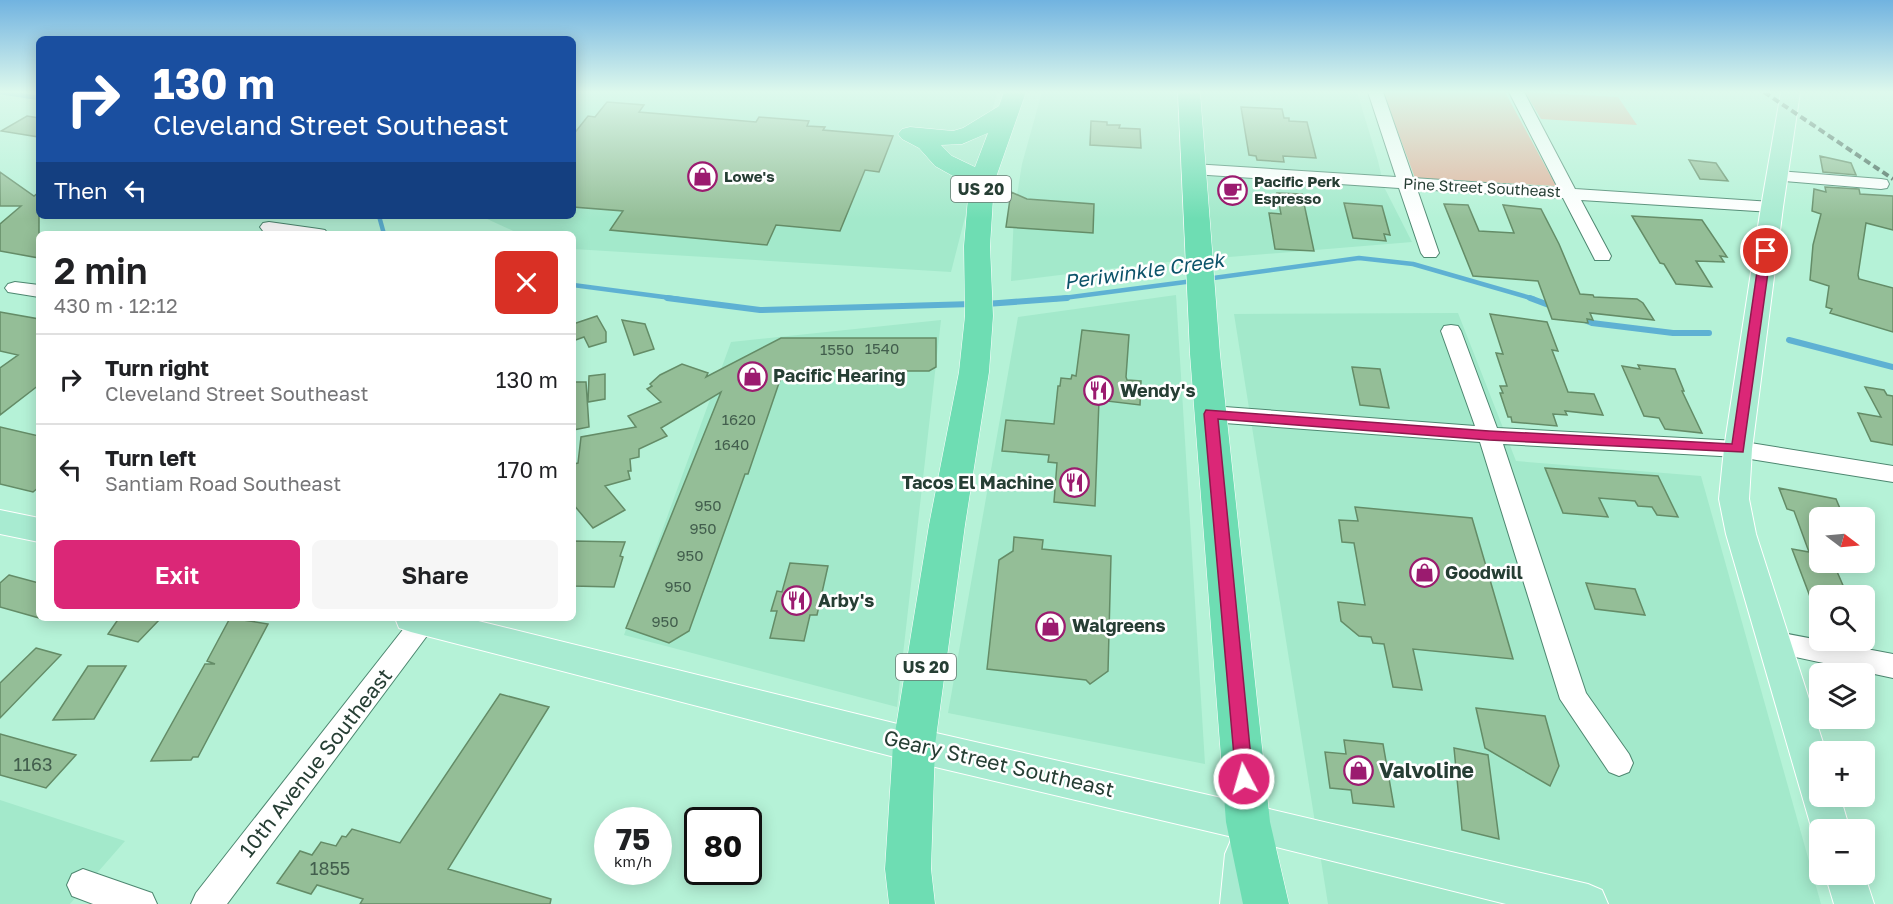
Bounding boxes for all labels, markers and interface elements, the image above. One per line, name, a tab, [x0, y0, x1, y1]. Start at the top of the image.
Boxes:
text: 130 m	[153, 58, 275, 108]
icon: right	[54, 60, 132, 138]
text: Cleveland Street Southeast	[153, 109, 509, 141]
shop icon: Lowe's	[687, 161, 719, 193]
place label: Lowe's	[724, 167, 775, 185]
place label: Pacific Perk Espresso	[1254, 172, 1341, 207]
icon: left	[119, 174, 152, 207]
street label: Pine Street Southeast	[1403, 174, 1561, 200]
cafe icon: Pacific Perk Espresso	[1217, 175, 1249, 207]
road number: US 20	[951, 176, 1011, 202]
text: Then	[54, 177, 107, 204]
pin	[1740, 225, 1791, 276]
icon: arrive	[1749, 234, 1782, 267]
water label: Periwinkle Creek	[1062, 247, 1228, 293]
text: 2 min	[54, 249, 148, 292]
button: close	[495, 251, 558, 314]
text: 430 m · 12:12	[54, 293, 178, 317]
house number: 1540	[865, 339, 899, 357]
house number: 1550	[820, 340, 854, 358]
text: Turn right	[105, 354, 209, 381]
shop icon: Pacific Hearing	[736, 360, 768, 392]
icon: right	[54, 363, 87, 396]
place label: Pacific Hearing	[773, 364, 906, 386]
text: 130 m	[496, 366, 558, 393]
restaurant icon: Wendy's	[1083, 375, 1115, 407]
place label: Wendy's	[1120, 379, 1195, 401]
text: Cleveland Street Southeast	[105, 381, 369, 405]
house number: 1620	[722, 410, 756, 428]
house number: 1640	[715, 435, 749, 453]
text: Turn left	[105, 444, 196, 471]
icon: left	[54, 453, 87, 486]
text: 170 m	[497, 456, 558, 483]
restaurant icon: Tacos El Machine	[1059, 467, 1091, 499]
text: Santiam Road Southeast	[105, 471, 341, 495]
place label: Tacos El Machine	[902, 471, 1054, 493]
house number: 950	[694, 496, 722, 514]
north arrow	[1809, 507, 1875, 573]
map controls	[1809, 507, 1875, 885]
house number: 950	[689, 519, 717, 537]
button: Exit	[54, 540, 300, 609]
button: Share	[312, 540, 558, 609]
house number: 950	[676, 546, 704, 564]
shop icon: Goodwill	[1408, 557, 1440, 589]
place label: Goodwill	[1445, 561, 1523, 583]
house number: 950	[664, 577, 692, 595]
restaurant icon: Arby's	[781, 585, 813, 617]
button: search	[1809, 585, 1875, 651]
place label: Arby's	[818, 589, 874, 611]
shop icon: Walgreens	[1035, 610, 1067, 642]
house number: 950	[651, 612, 679, 630]
place label: Walgreens	[1072, 614, 1166, 636]
road number: US 20	[896, 654, 956, 680]
street label: 10th Avenue Southeast	[233, 663, 397, 862]
button: layers	[1809, 663, 1875, 729]
street label: Geary Street Southeast	[881, 724, 1117, 802]
button: +	[1809, 741, 1875, 807]
position arrow	[1212, 747, 1276, 811]
house number: 1163	[14, 753, 52, 775]
shop icon: Valvoline	[1342, 755, 1374, 787]
place label: Valvoline	[1379, 757, 1474, 783]
speed limit sign: 80	[684, 807, 762, 885]
button: −	[1809, 819, 1875, 885]
text: 75	[616, 821, 650, 857]
text: km/h	[614, 852, 652, 870]
house number: 1855	[310, 857, 350, 879]

